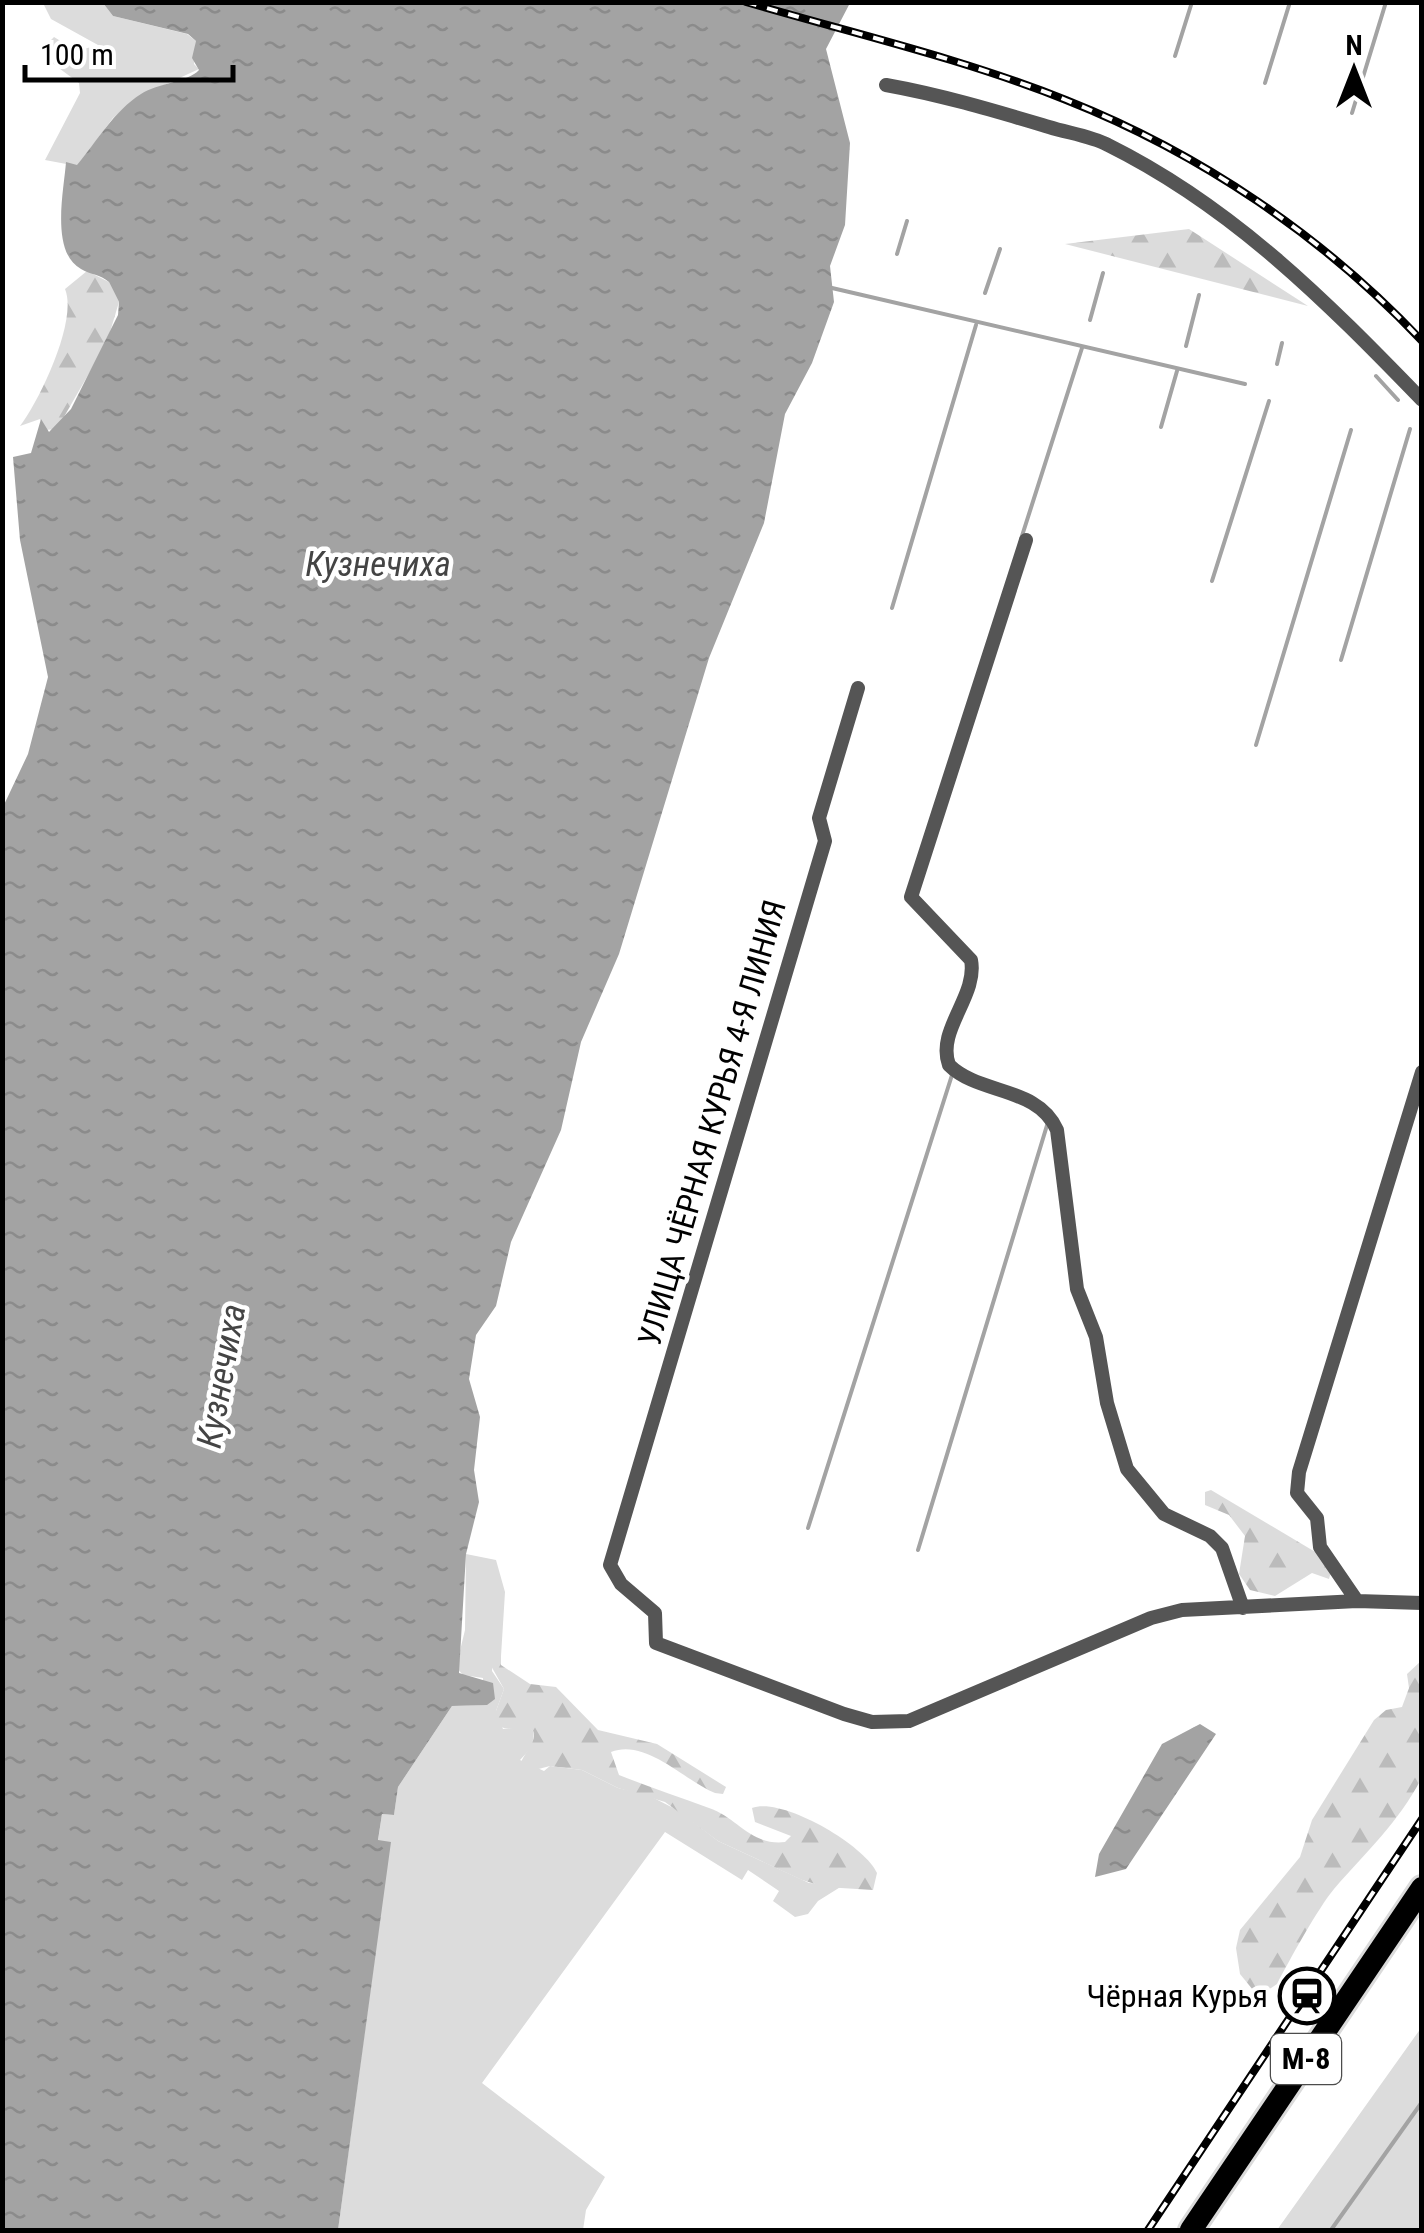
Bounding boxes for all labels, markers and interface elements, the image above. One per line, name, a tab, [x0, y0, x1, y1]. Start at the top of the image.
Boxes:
scale bar	[25, 20, 232, 82]
north arrow	[1304, 20, 1404, 120]
text: N	[1345, 29, 1363, 62]
text: 100 m	[40, 37, 114, 72]
water label: Кузнечиха	[305, 544, 451, 585]
street label: УЛИЦА ЧЁРНАЯ КУРЬЯ 4-Я ЛИНИЯ	[630, 896, 794, 1350]
water label: Кузнечиха	[189, 1301, 254, 1451]
station icon: Чёрная Курья	[1277, 1966, 1337, 2026]
place label: Чёрная Курья	[1086, 1977, 1268, 2015]
road number: М-8	[1271, 2034, 1341, 2084]

